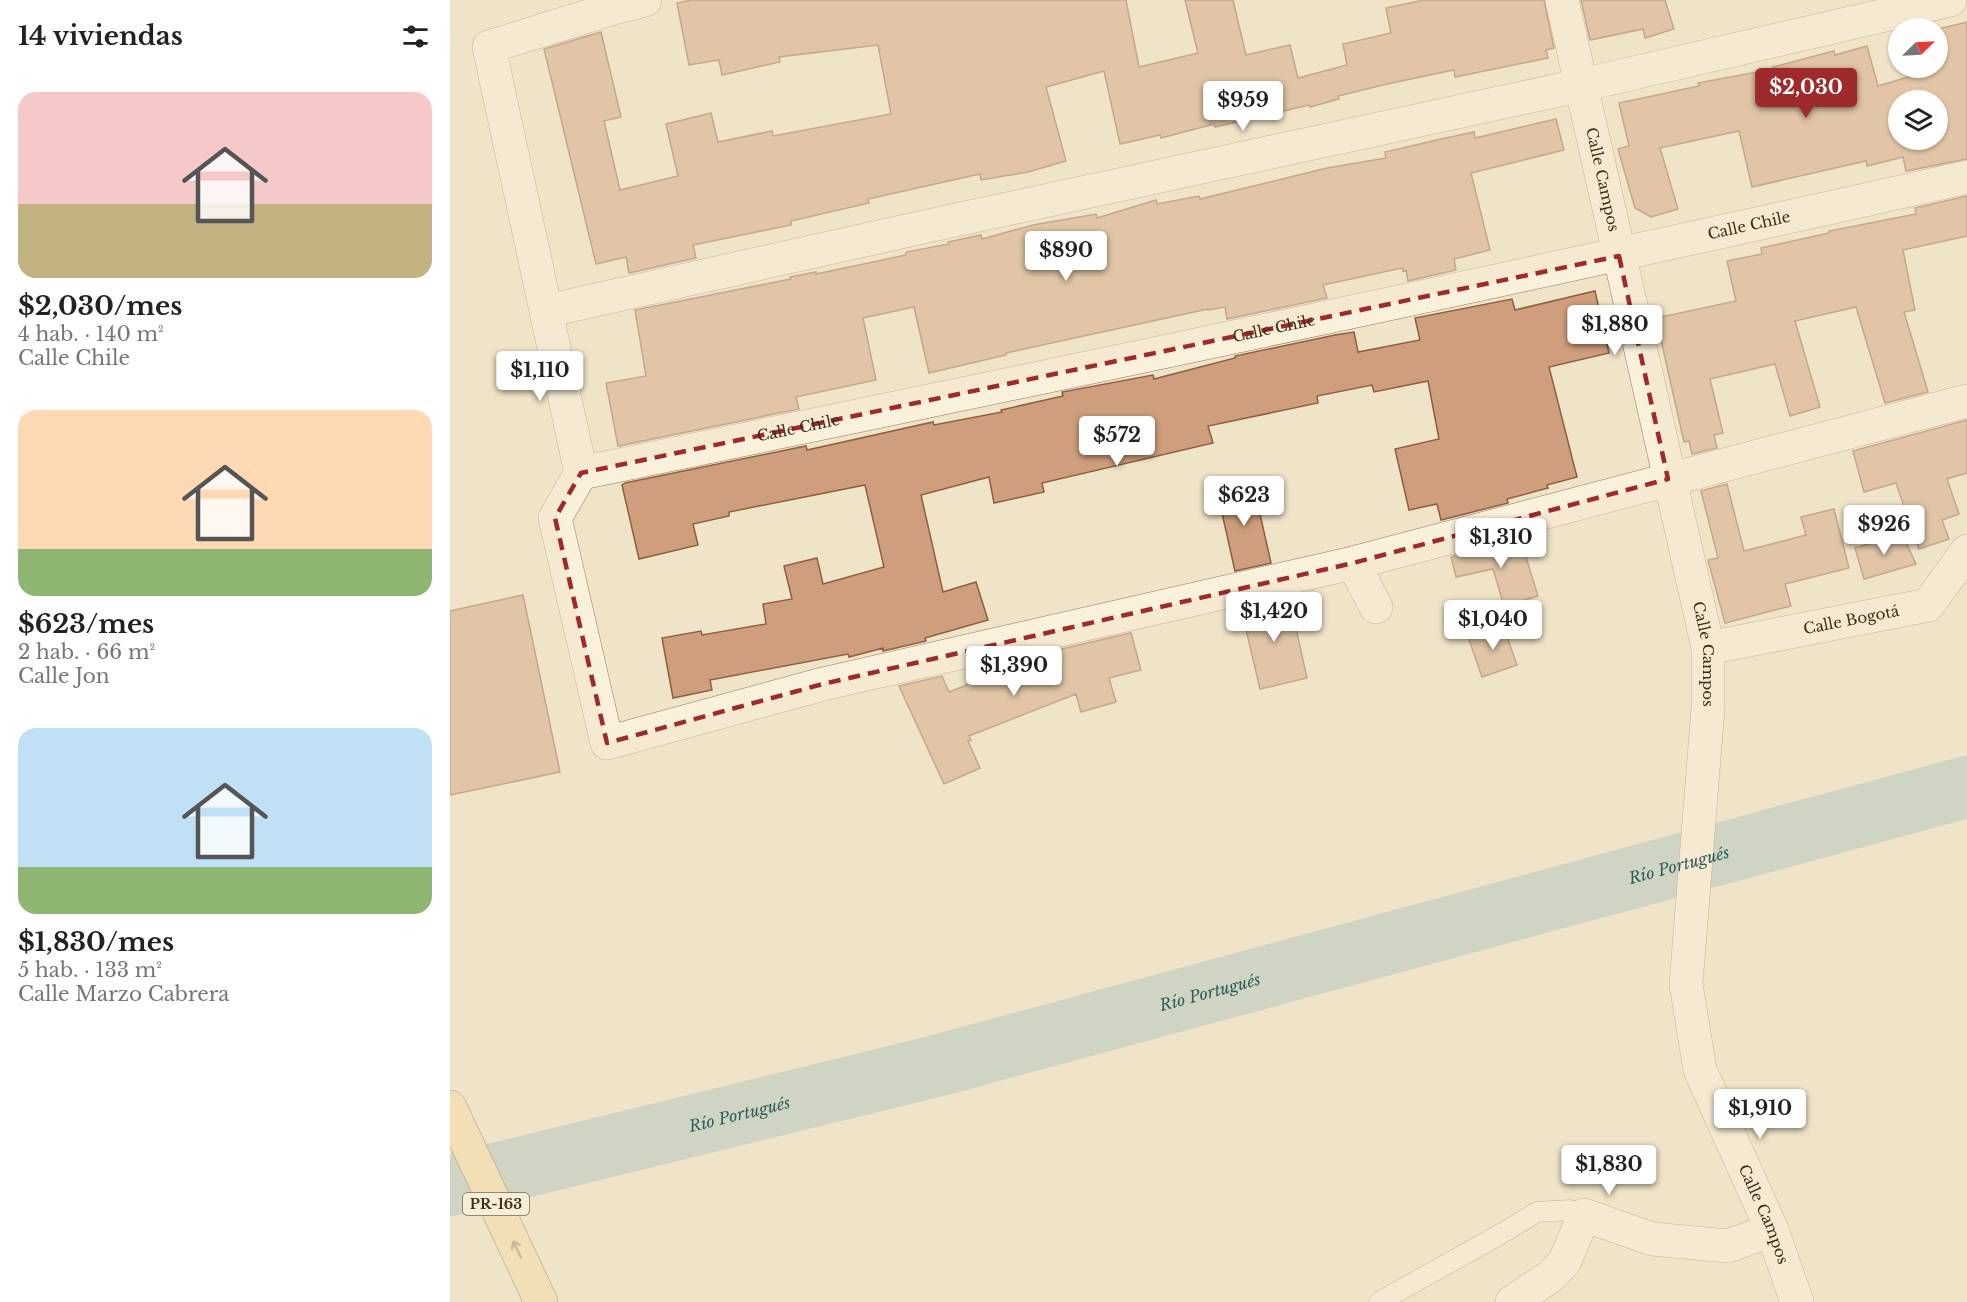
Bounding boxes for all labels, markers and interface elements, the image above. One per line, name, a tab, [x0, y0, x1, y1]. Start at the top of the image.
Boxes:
north arrow	[1888, 18, 1948, 78]
map controls	[1888, 18, 1948, 150]
text: 14 viviendas	[18, 20, 183, 52]
icon: filters	[399, 20, 432, 53]
pin: $2,030	[1757, 68, 1855, 119]
text: $2,030	[1769, 75, 1843, 99]
pin: $959	[1207, 81, 1279, 132]
text: $959	[1217, 88, 1269, 112]
button: layers	[1888, 90, 1948, 150]
street label: Calle Campos	[1582, 125, 1624, 234]
icon: home	[171, 131, 279, 239]
street label: Calle Chile	[1706, 207, 1792, 243]
pin: $890	[1030, 231, 1102, 282]
text: $890	[1039, 238, 1093, 262]
text: $2,030/mes	[18, 290, 182, 322]
pin: $1,880	[1566, 305, 1664, 356]
street label: Calle Chile	[1231, 310, 1317, 346]
text: $1,880	[1581, 312, 1649, 336]
text: 4 hab. · 140 m²	[18, 322, 164, 346]
text: Calle Chile	[18, 346, 130, 370]
pin: $1,110	[491, 351, 589, 402]
text: $1,110	[510, 358, 570, 382]
street label: Calle Chile	[755, 410, 841, 446]
pin: $572	[1081, 416, 1153, 467]
text: $572	[1093, 423, 1141, 447]
icon: home	[171, 449, 279, 557]
pin: $623	[1208, 476, 1280, 527]
text: $623	[1218, 483, 1270, 507]
pin: $926	[1848, 505, 1920, 556]
text: $926	[1858, 512, 1910, 536]
pin: $1,310	[1452, 518, 1550, 569]
text: $1,310	[1469, 525, 1533, 549]
pin: $1,420	[1225, 592, 1323, 643]
text: $1,420	[1240, 599, 1308, 623]
pin: $1,040	[1444, 600, 1542, 651]
street label: Calle Campos	[1689, 600, 1718, 707]
street label: Calle Bogotá	[1802, 601, 1901, 638]
text: $1,040	[1458, 607, 1528, 631]
text: $623/mes	[18, 608, 154, 640]
text: 2 hab. · 66 m²	[18, 640, 155, 664]
pin: $1,390	[965, 646, 1063, 697]
text: $1,390	[980, 653, 1048, 677]
text: Calle Jon	[18, 664, 110, 688]
icon: home	[171, 767, 279, 875]
water label: Río Portugués	[1625, 842, 1732, 888]
text: $1,830/mes	[18, 926, 174, 958]
text: 5 hab. · 133 m²	[18, 958, 162, 982]
water label: Río Portugués	[1156, 969, 1262, 1015]
text: Calle Marzo Cabrera	[18, 982, 229, 1006]
pin: $1,910	[1711, 1089, 1809, 1140]
water label: Río Portugués	[686, 1092, 792, 1136]
text: $1,910	[1728, 1096, 1792, 1120]
pin: $1,830	[1560, 1145, 1658, 1196]
text: $1,830	[1575, 1152, 1643, 1176]
street label: Calle Campos	[1735, 1161, 1793, 1267]
road number: PR-163	[463, 1193, 529, 1215]
one-way arrow	[510, 1240, 521, 1258]

